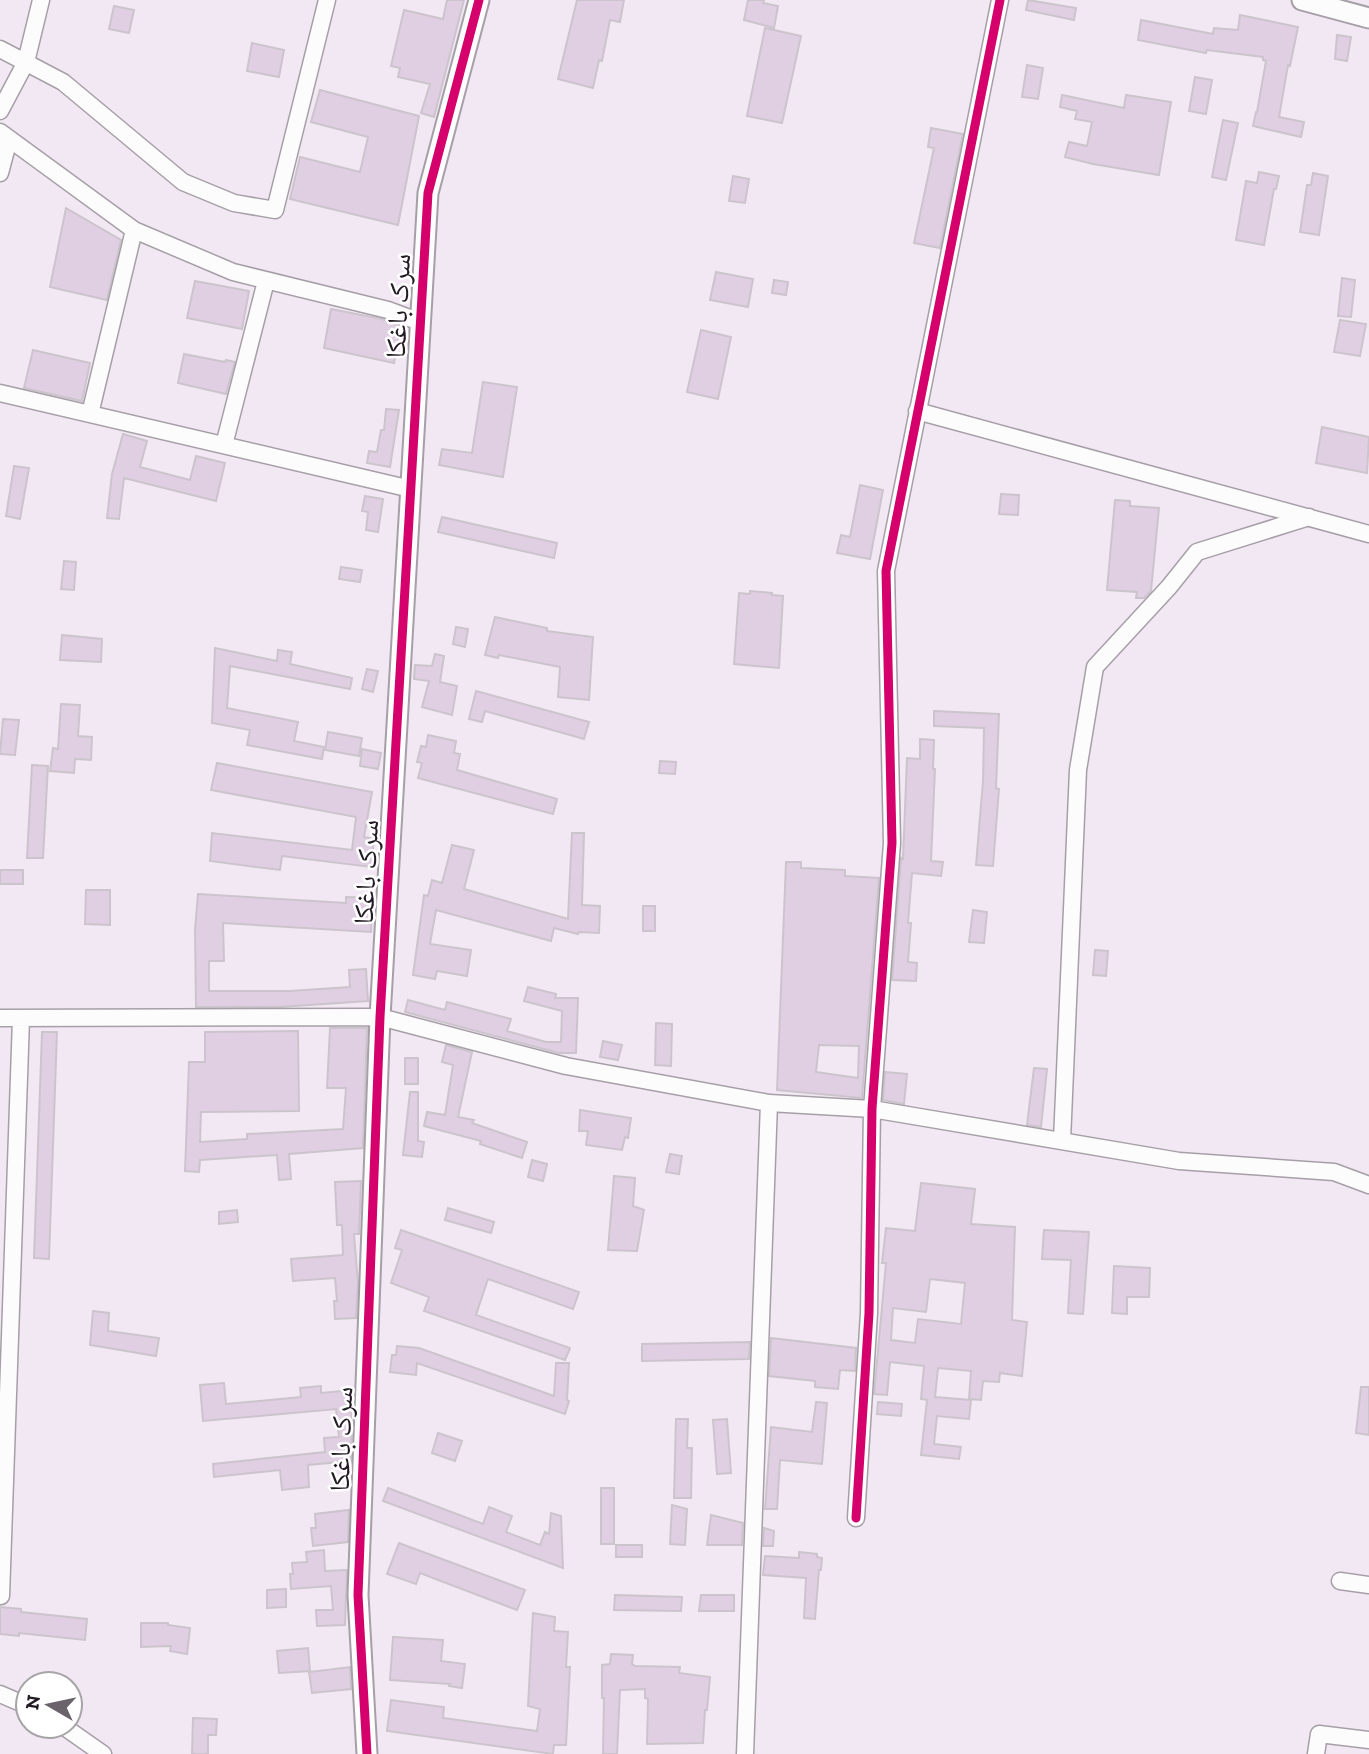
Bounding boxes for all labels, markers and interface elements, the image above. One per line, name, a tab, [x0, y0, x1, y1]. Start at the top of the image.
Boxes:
street label: سرک باغکا	[379, 253, 417, 359]
street label: سرک باغکا	[347, 819, 385, 925]
street label: سرک باغکا	[323, 1386, 359, 1492]
north arrow	[14, 1670, 84, 1740]
text: N	[20, 1693, 45, 1711]

